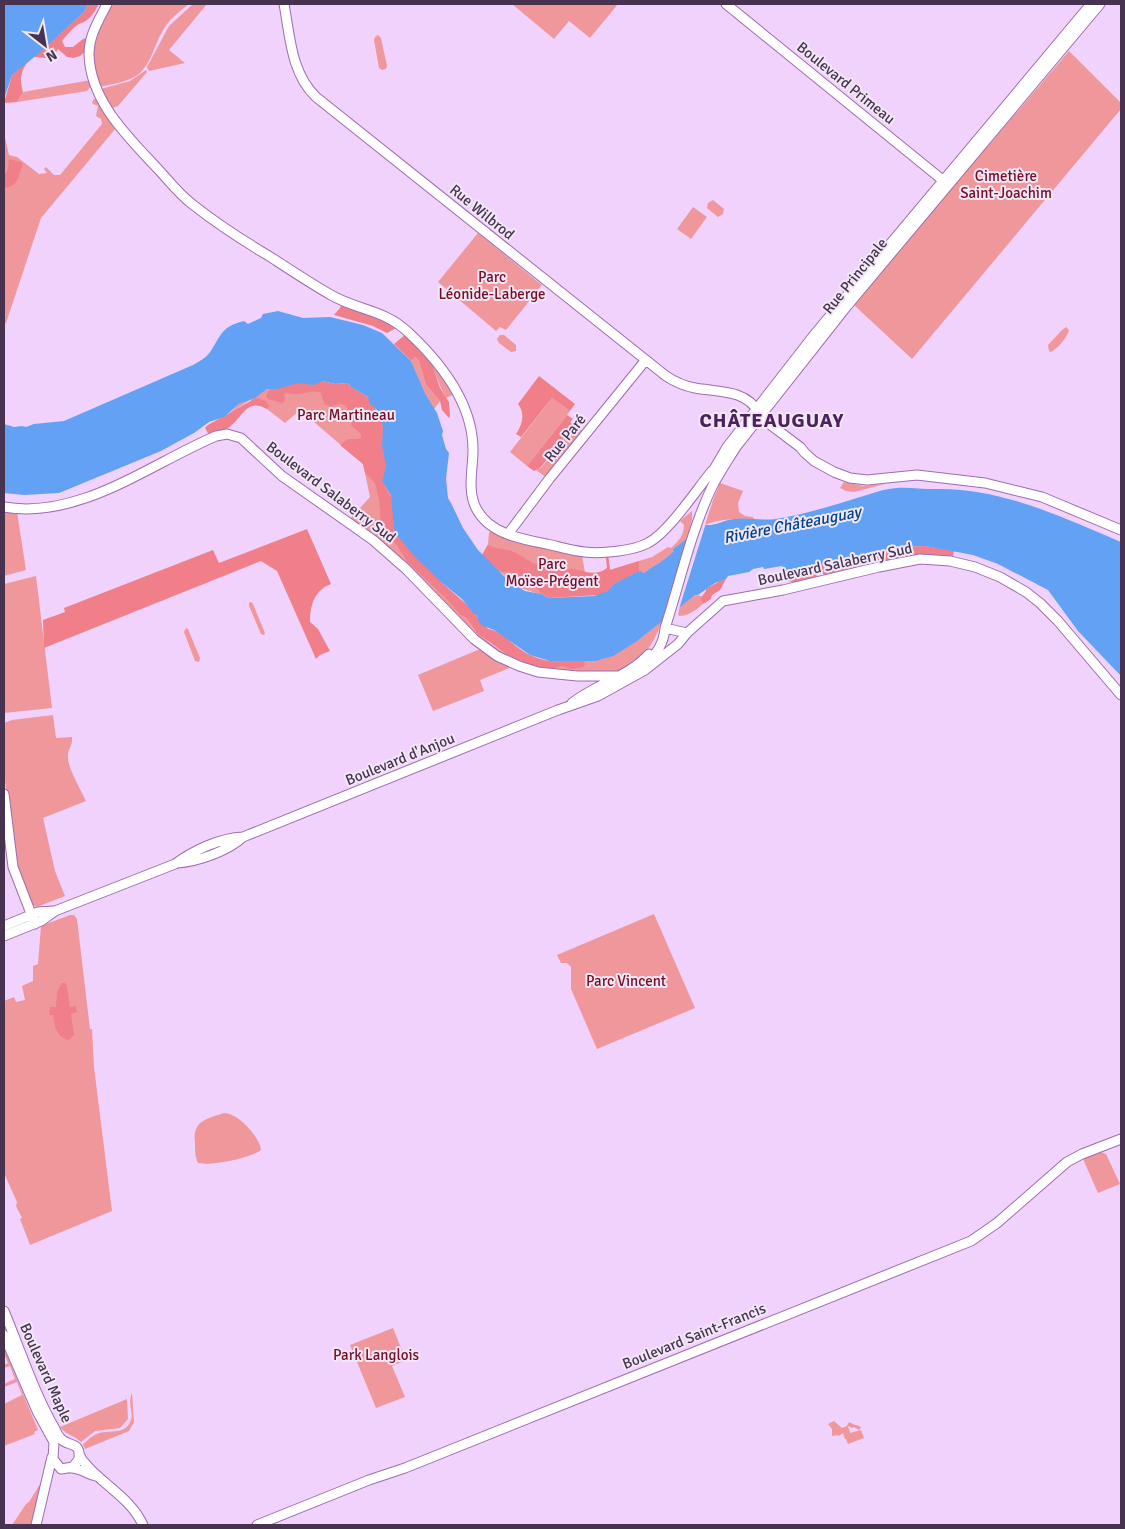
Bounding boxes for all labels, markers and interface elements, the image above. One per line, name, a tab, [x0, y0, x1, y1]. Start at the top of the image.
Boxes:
north arrow	[20, 20, 70, 70]
street label: Boulevard Primeau	[793, 38, 899, 128]
text: N	[43, 46, 60, 66]
park label: Cimetière Saint-Joachim	[960, 167, 1052, 202]
street label: Rue Wilbrod	[446, 181, 518, 243]
street label: Rue Principale	[819, 234, 891, 318]
park label: Parc Léonide-Laberge	[438, 268, 546, 303]
park label: Parc Martineau	[297, 406, 395, 424]
district label: CHÂTEAUGUAY	[700, 408, 844, 433]
street label: Rue Paré	[540, 411, 590, 465]
street label: Boulevard Salaberry Sud	[263, 437, 399, 547]
water label: Rivière Châteauguay	[722, 501, 865, 548]
street label: Boulevard Salaberry Sud	[756, 539, 914, 589]
park label: Parc Moïse-Prégent	[505, 555, 599, 590]
street label: Boulevard d'Anjou	[343, 729, 457, 789]
park label: Parc Vincent	[586, 972, 666, 990]
street label: Boulevard Saint-Francis	[620, 1299, 769, 1373]
street label: Boulevard Maple	[16, 1320, 76, 1426]
park label: Park Langlois	[333, 1346, 420, 1364]

